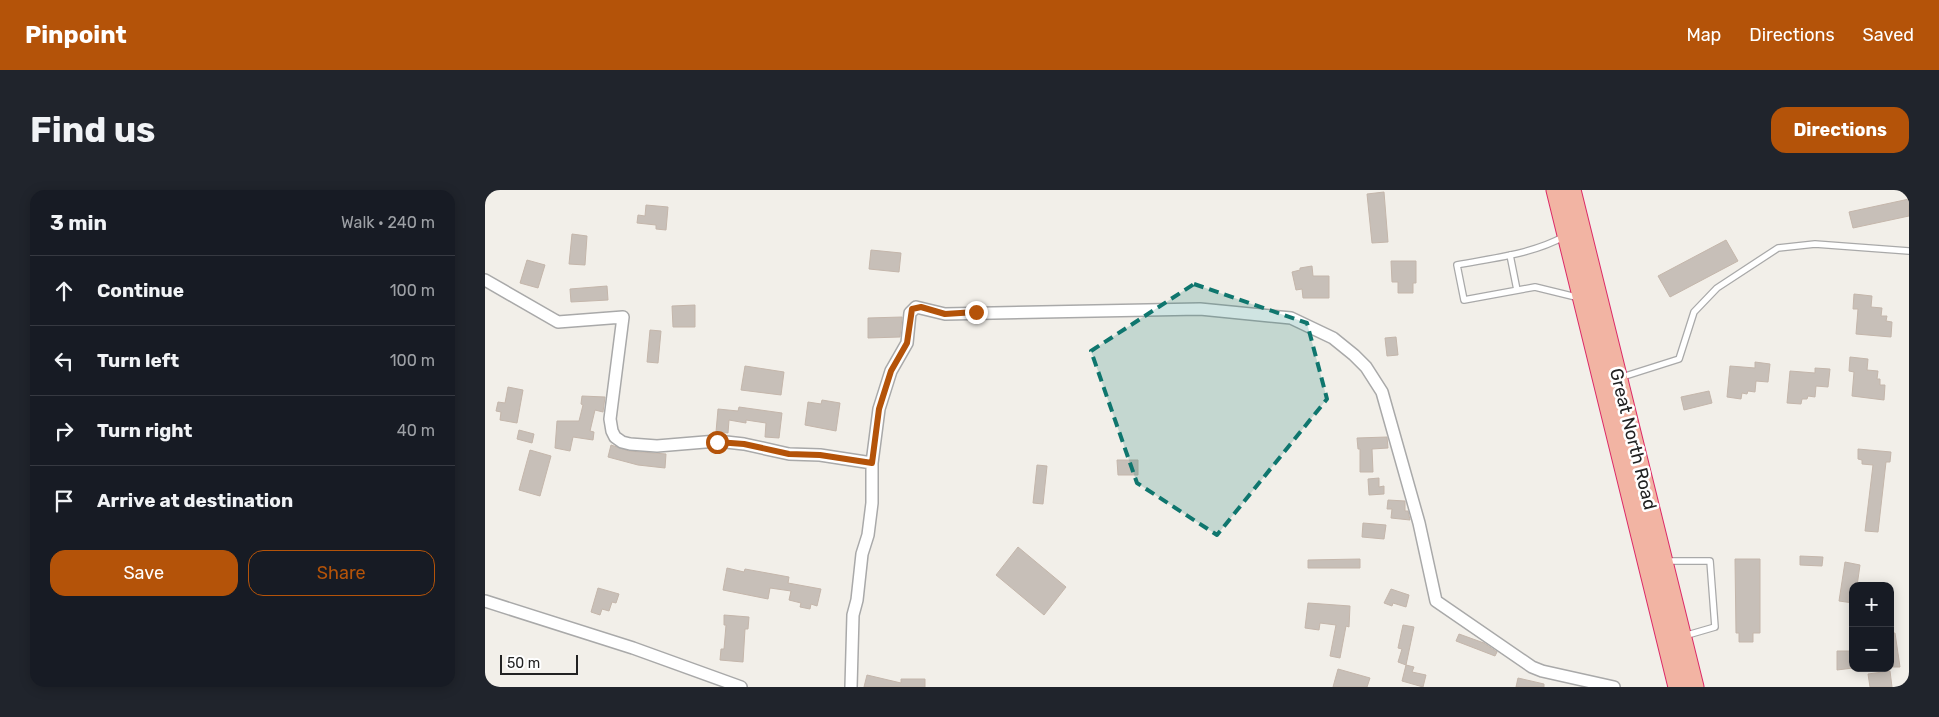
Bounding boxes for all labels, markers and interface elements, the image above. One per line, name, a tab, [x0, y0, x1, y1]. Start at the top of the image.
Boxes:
text: Pinpoint	[25, 21, 127, 49]
text: Map	[1686, 24, 1721, 46]
text: Directions	[1749, 24, 1835, 46]
text: Saved	[1863, 24, 1914, 46]
button: Directions	[1771, 107, 1909, 153]
text: Find us	[30, 109, 155, 151]
text: 3 min	[50, 210, 107, 235]
text: Walk · 240 m	[341, 213, 435, 232]
icon: ahead	[50, 277, 78, 305]
text: Continue	[97, 279, 184, 302]
text: 100 m	[390, 281, 435, 300]
route end	[965, 301, 988, 324]
icon: left	[50, 347, 78, 375]
text: Turn left	[97, 349, 179, 372]
text: 100 m	[390, 351, 435, 370]
street label: Great North Road	[1605, 366, 1661, 512]
icon: right	[50, 417, 78, 445]
text: Turn right	[97, 419, 192, 442]
text: 40 m	[397, 421, 435, 440]
route start	[706, 431, 729, 454]
icon: arrive	[50, 487, 78, 515]
text: Arrive at destination	[97, 489, 293, 512]
button: Save	[50, 550, 238, 596]
button: Share	[248, 550, 435, 596]
map controls	[1849, 582, 1894, 672]
button: +	[1849, 582, 1894, 627]
button: −	[1849, 627, 1894, 672]
scale bar	[500, 652, 577, 675]
text: 50 m	[507, 655, 540, 672]

